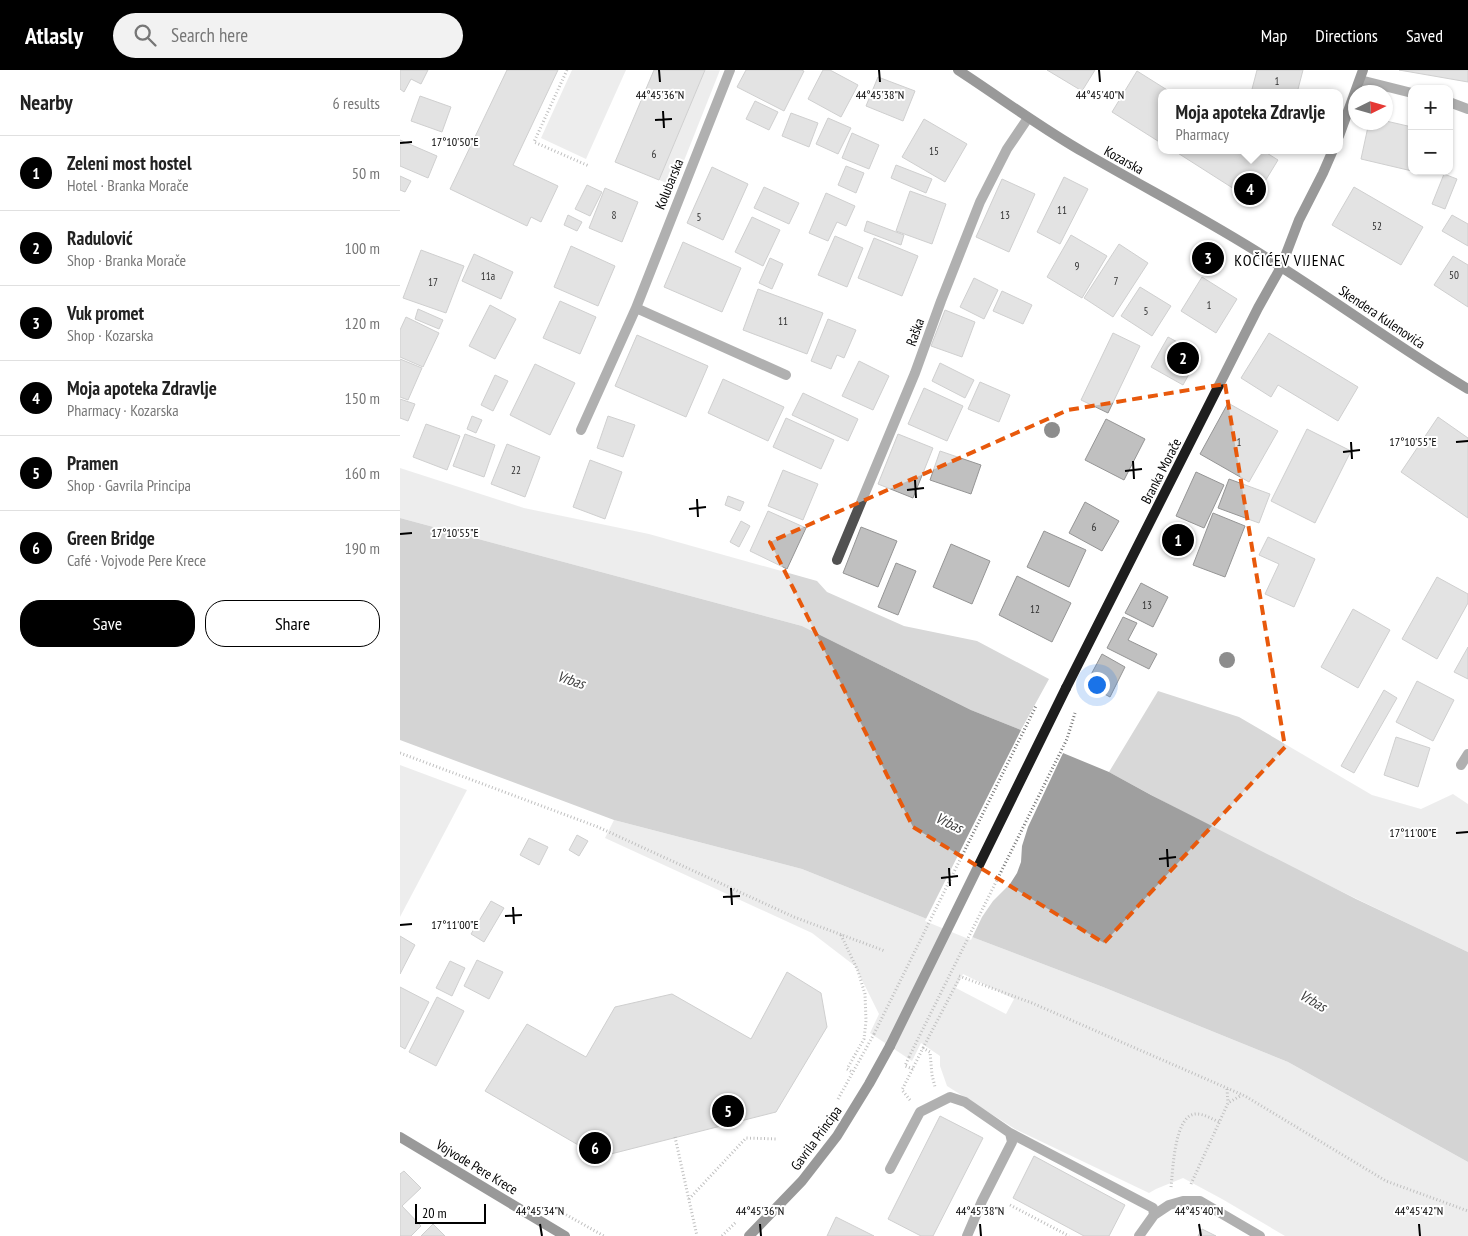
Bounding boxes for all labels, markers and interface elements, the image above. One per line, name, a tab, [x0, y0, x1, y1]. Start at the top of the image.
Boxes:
search box	[113, 13, 463, 58]
text: Atlasly	[25, 20, 83, 51]
icon: search	[131, 21, 159, 49]
text: Search here	[171, 23, 248, 47]
text: Map	[1261, 24, 1287, 47]
text: Directions	[1315, 24, 1378, 47]
text: Saved	[1406, 24, 1443, 47]
house number: 1	[1275, 74, 1280, 88]
north arrow	[1348, 85, 1393, 130]
map controls	[1408, 85, 1453, 175]
button: +	[1408, 85, 1453, 130]
text: 44°45'36"N	[636, 87, 684, 102]
text: 44°45'38"N	[856, 87, 904, 102]
text: 44°45'40"N	[1076, 87, 1124, 102]
text: Nearby	[20, 89, 73, 116]
popup	[1158, 89, 1343, 154]
text: 6 results	[333, 93, 380, 113]
text: Moja apoteka Zdravlje	[1176, 100, 1325, 124]
text: Pharmacy	[1176, 124, 1229, 144]
button: −	[1408, 130, 1453, 175]
text: 17°10'50"E	[431, 134, 479, 149]
street label: Kozarska	[1101, 142, 1147, 178]
house number: 15	[929, 144, 939, 158]
house number: 6	[652, 147, 657, 161]
text: Zeleni most hostel	[67, 151, 192, 175]
street label: Kolubarska	[651, 156, 687, 212]
text: 1	[32, 163, 40, 183]
text: 50 m	[352, 163, 380, 183]
pin: 4	[1234, 170, 1266, 208]
text: Hotel · Branka Morače	[67, 175, 189, 195]
house number: 11	[1057, 203, 1067, 217]
house number: 8	[612, 208, 617, 222]
house number: 13	[1000, 208, 1010, 222]
house number: 5	[697, 210, 702, 224]
house number: 52	[1372, 219, 1382, 233]
text: Radulović	[67, 226, 133, 250]
text: 2	[32, 238, 40, 258]
text: 100 m	[345, 238, 380, 258]
pin: 3	[1192, 239, 1224, 277]
text: Shop · Branka Morače	[67, 250, 186, 270]
district label: KOČIĆEV VIJENAC	[1234, 250, 1346, 270]
house number: 9	[1075, 259, 1080, 273]
house number: 50	[1449, 268, 1459, 282]
house number: 11a	[481, 269, 495, 283]
house number: 7	[1114, 274, 1119, 288]
house number: 17	[428, 275, 438, 289]
street label: Skendera Kulenovića	[1335, 281, 1429, 353]
house number: 1	[1207, 298, 1212, 312]
text: Vuk promet	[67, 301, 144, 325]
house number: 5	[1144, 304, 1149, 318]
text: 3	[32, 313, 40, 333]
text: 120 m	[345, 313, 380, 333]
house number: 11	[778, 314, 788, 328]
street label: Raška	[902, 316, 928, 348]
text: Shop · Kozarska	[67, 325, 154, 345]
pin: 2	[1167, 339, 1199, 377]
text: Moja apoteka Zdravlje	[67, 376, 217, 400]
text: 4	[32, 388, 40, 408]
text: 150 m	[345, 388, 380, 408]
text: Pharmacy · Kozarska	[67, 400, 179, 420]
text: 17°10'55"E	[1389, 434, 1437, 449]
street label: Branka Morače	[1137, 435, 1185, 507]
house number: 1	[1237, 435, 1242, 449]
text: Pramen	[67, 451, 118, 475]
text: 5	[32, 463, 40, 483]
text: 160 m	[345, 463, 380, 483]
house number: 22	[511, 463, 521, 477]
text: Shop · Gavrila Principa	[67, 475, 191, 495]
house number: 6	[1092, 520, 1097, 534]
pin: 1	[1162, 521, 1194, 559]
text: 17°10'55"E	[431, 525, 479, 540]
text: Green Bridge	[67, 526, 155, 550]
text: 6	[32, 538, 40, 558]
text: 190 m	[345, 538, 380, 558]
text: Café · Vojvode Pere Krece	[67, 550, 206, 570]
house number: 13	[1142, 598, 1152, 612]
button: Save	[20, 600, 195, 647]
button: Share	[205, 600, 380, 647]
house number: 12	[1030, 602, 1040, 616]
water label: Vrbas	[555, 666, 589, 693]
your location	[1084, 672, 1110, 698]
water label: Vrbas	[932, 808, 968, 838]
text: 17°11'00"E	[1389, 825, 1437, 840]
text: 17°11'00"E	[431, 917, 479, 932]
water label: Vrbas	[1296, 985, 1332, 1017]
pin: 5	[712, 1092, 744, 1130]
street label: Gavrila Principa	[787, 1102, 845, 1174]
pin: 6	[579, 1129, 611, 1167]
street label: Vojvode Pere Krece	[432, 1135, 521, 1199]
scale bar	[415, 1201, 486, 1224]
text: 44°45'34"N	[516, 1203, 564, 1218]
text: 44°45'36"N	[736, 1203, 784, 1218]
text: 44°45'38"N	[956, 1203, 1004, 1218]
text: 44°45'40"N	[1175, 1203, 1223, 1218]
text: 44°45'42"N	[1395, 1203, 1443, 1218]
text: 20 m	[422, 1204, 447, 1222]

